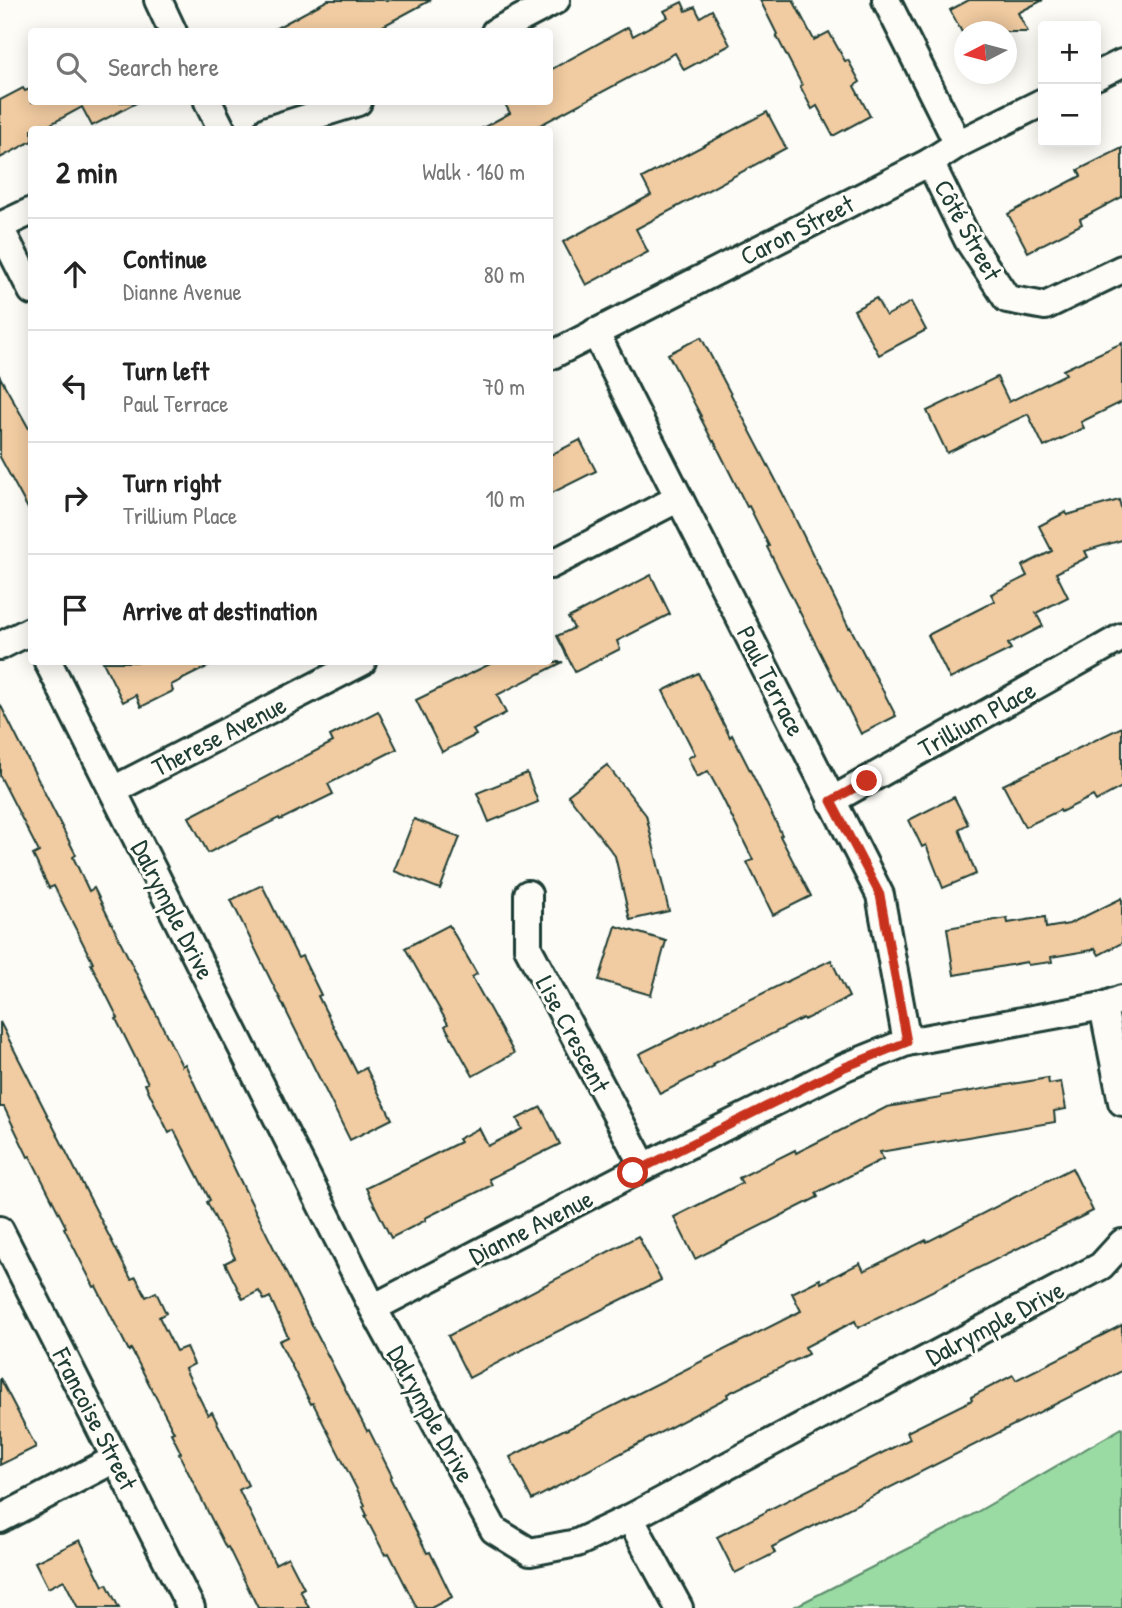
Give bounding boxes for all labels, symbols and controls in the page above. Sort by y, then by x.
north arrow [954,21,1017,84]
map controls [1038,21,1101,147]
button: + [1038,21,1101,84]
search box [28,28,553,105]
icon: search [52,48,90,86]
text: Search here [108,49,219,84]
button: − [1038,84,1101,147]
text: 2 min [56,152,118,192]
text: Walk · 160 m [422,156,525,187]
street label: Côté Street [926,173,1011,287]
street label: Caron Street [734,186,861,273]
text: Continue [123,241,207,276]
icon: ahead [56,255,94,293]
text: 80 m [484,259,525,290]
text: Dianne Avenue [123,276,242,307]
text: Turn left [123,353,209,388]
icon: left [56,367,94,405]
text: 70 m [482,371,525,402]
text: Paul Terrace [123,388,228,419]
text: Turn right [123,465,221,500]
icon: right [56,479,94,517]
text: 10 m [485,483,525,514]
text: Trillium Place [123,500,237,531]
icon: arrive [56,591,94,629]
text: Arrive at destination [123,593,318,628]
street label: Paul Terrace [729,620,814,742]
street label: Trillium Place [912,672,1042,765]
street label: Therese Avenue [146,687,292,784]
route end [851,765,882,796]
street label: Dalrymple Drive [123,834,223,985]
street label: Lise Crescent [528,969,619,1099]
route start [617,1157,648,1188]
street label: Dianne Avenue [463,1181,598,1273]
street label: Dalrymple Drive [920,1272,1070,1374]
street label: Dalrymple Drive [379,1339,483,1488]
street label: Francoise Street [44,1341,147,1497]

